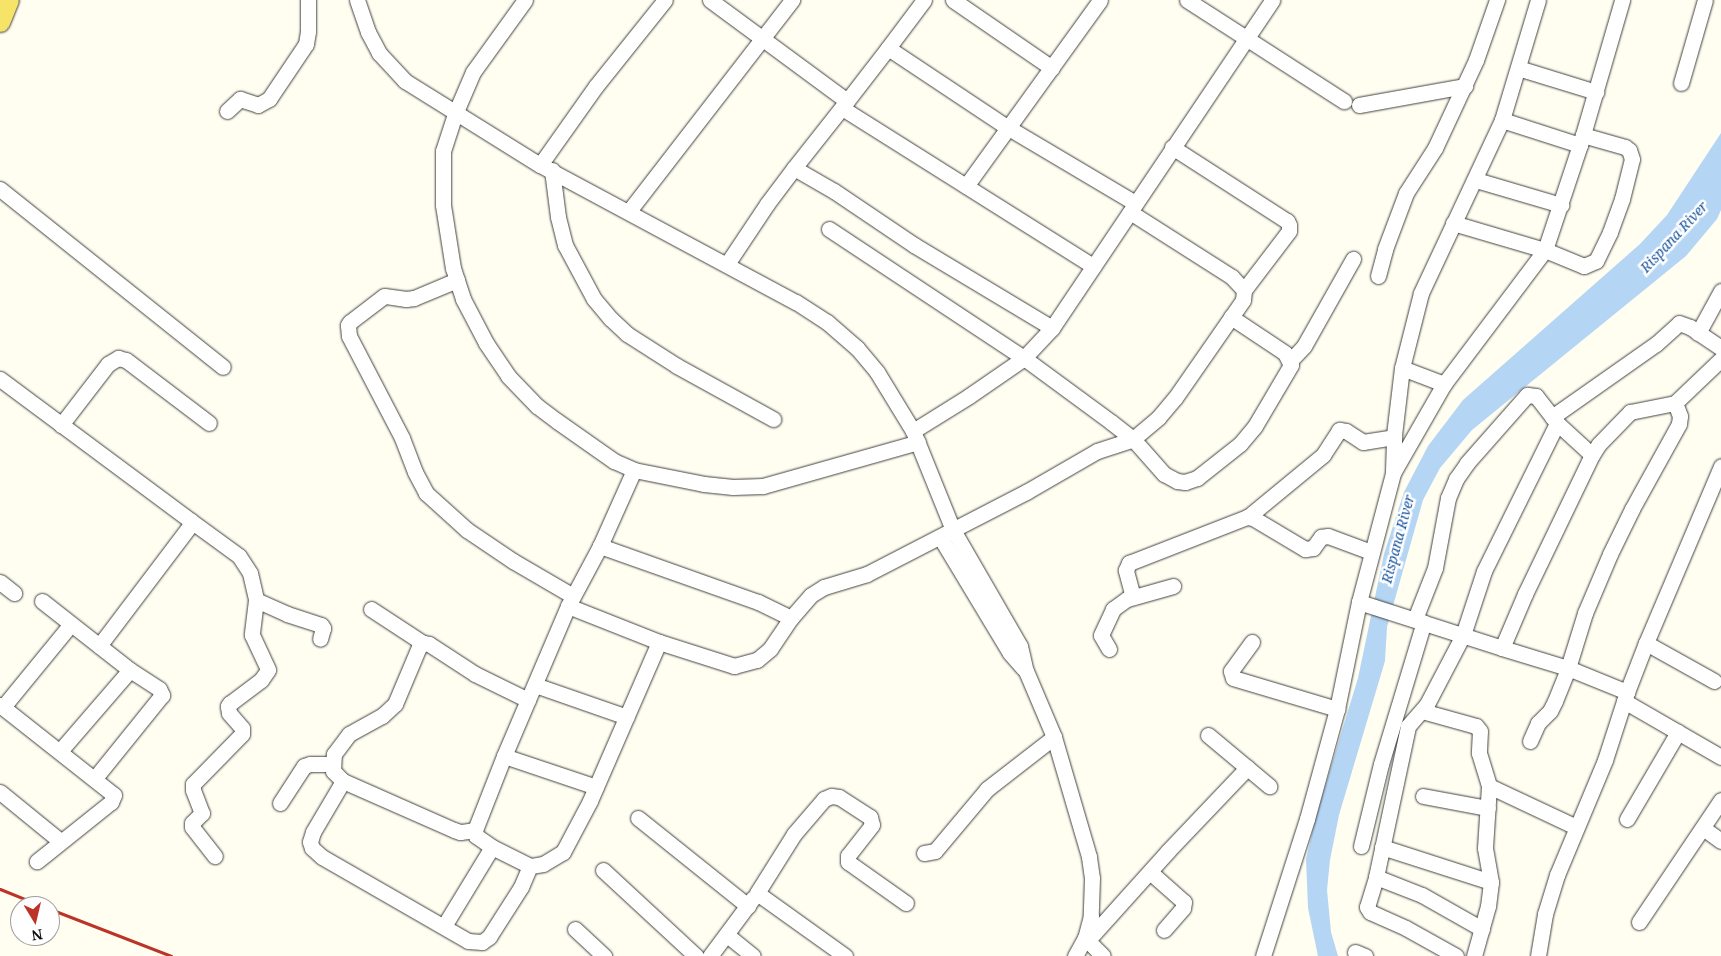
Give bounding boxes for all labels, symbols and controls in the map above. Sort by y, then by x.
water label: Rispana River [1637,198,1711,276]
water label: Rispana River [1378,493,1418,585]
north arrow [10,896,60,946]
text: N [30,925,44,946]

